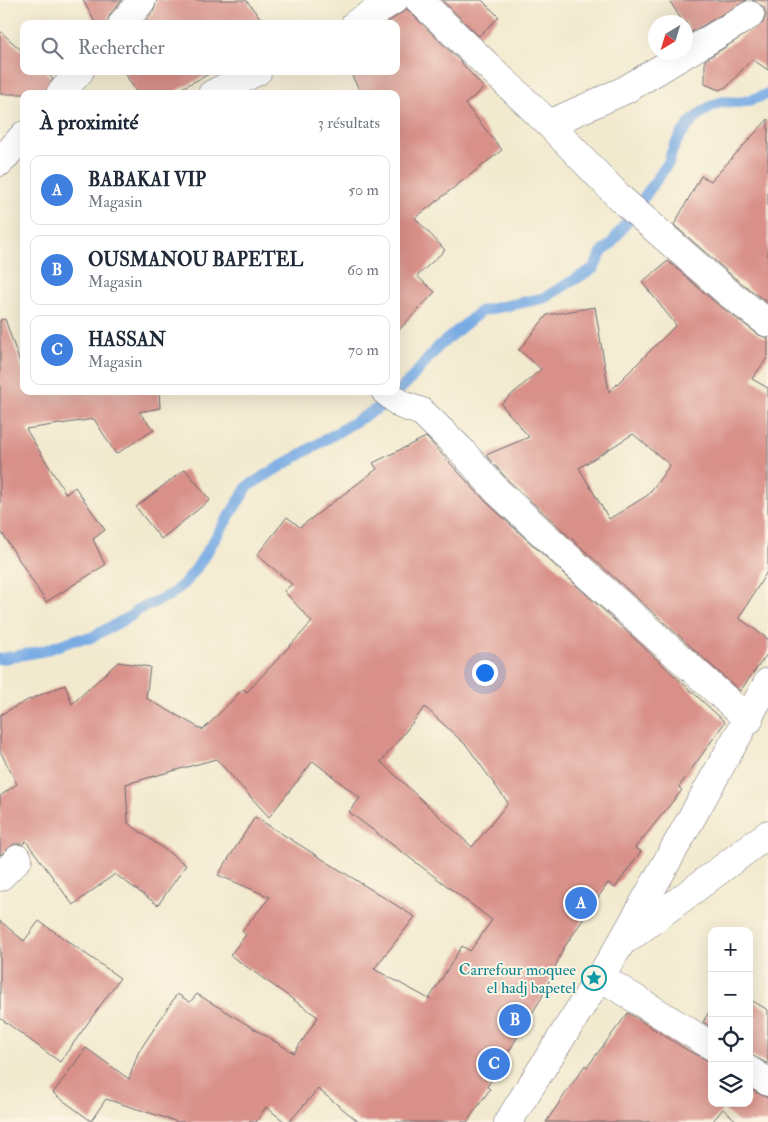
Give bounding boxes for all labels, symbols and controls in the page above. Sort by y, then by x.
north arrow [648,15,693,60]
search box [20,20,400,75]
icon: search [38,34,66,62]
text: Rechercher [78,36,165,60]
text: À proximité [40,109,138,136]
text: 3 résultats [318,113,380,133]
text: BABAKAI VIP [88,168,206,192]
text: A [52,180,62,200]
text: 50 m [348,180,379,200]
text: Magasin [88,192,142,212]
text: OUSMANOU BAPETEL [88,248,303,272]
text: B [52,260,62,280]
text: 60 m [347,260,379,280]
text: Magasin [88,272,142,292]
text: HASSAN [88,328,166,352]
text: C [51,340,63,360]
text: 70 m [348,340,379,360]
text: Magasin [88,352,142,372]
your location [472,660,498,686]
pin: A [565,884,597,922]
map controls [708,927,753,1107]
button: + [708,927,753,972]
place label: Carrefour moquee el hadj bapetel [459,960,576,999]
place icon: Carrefour moquee el hadj bapetel [581,965,607,991]
button: − [708,972,753,1017]
pin: B [499,1001,531,1039]
button: locate [708,1017,753,1062]
pin: C [478,1045,510,1083]
button: layers [708,1062,753,1107]

